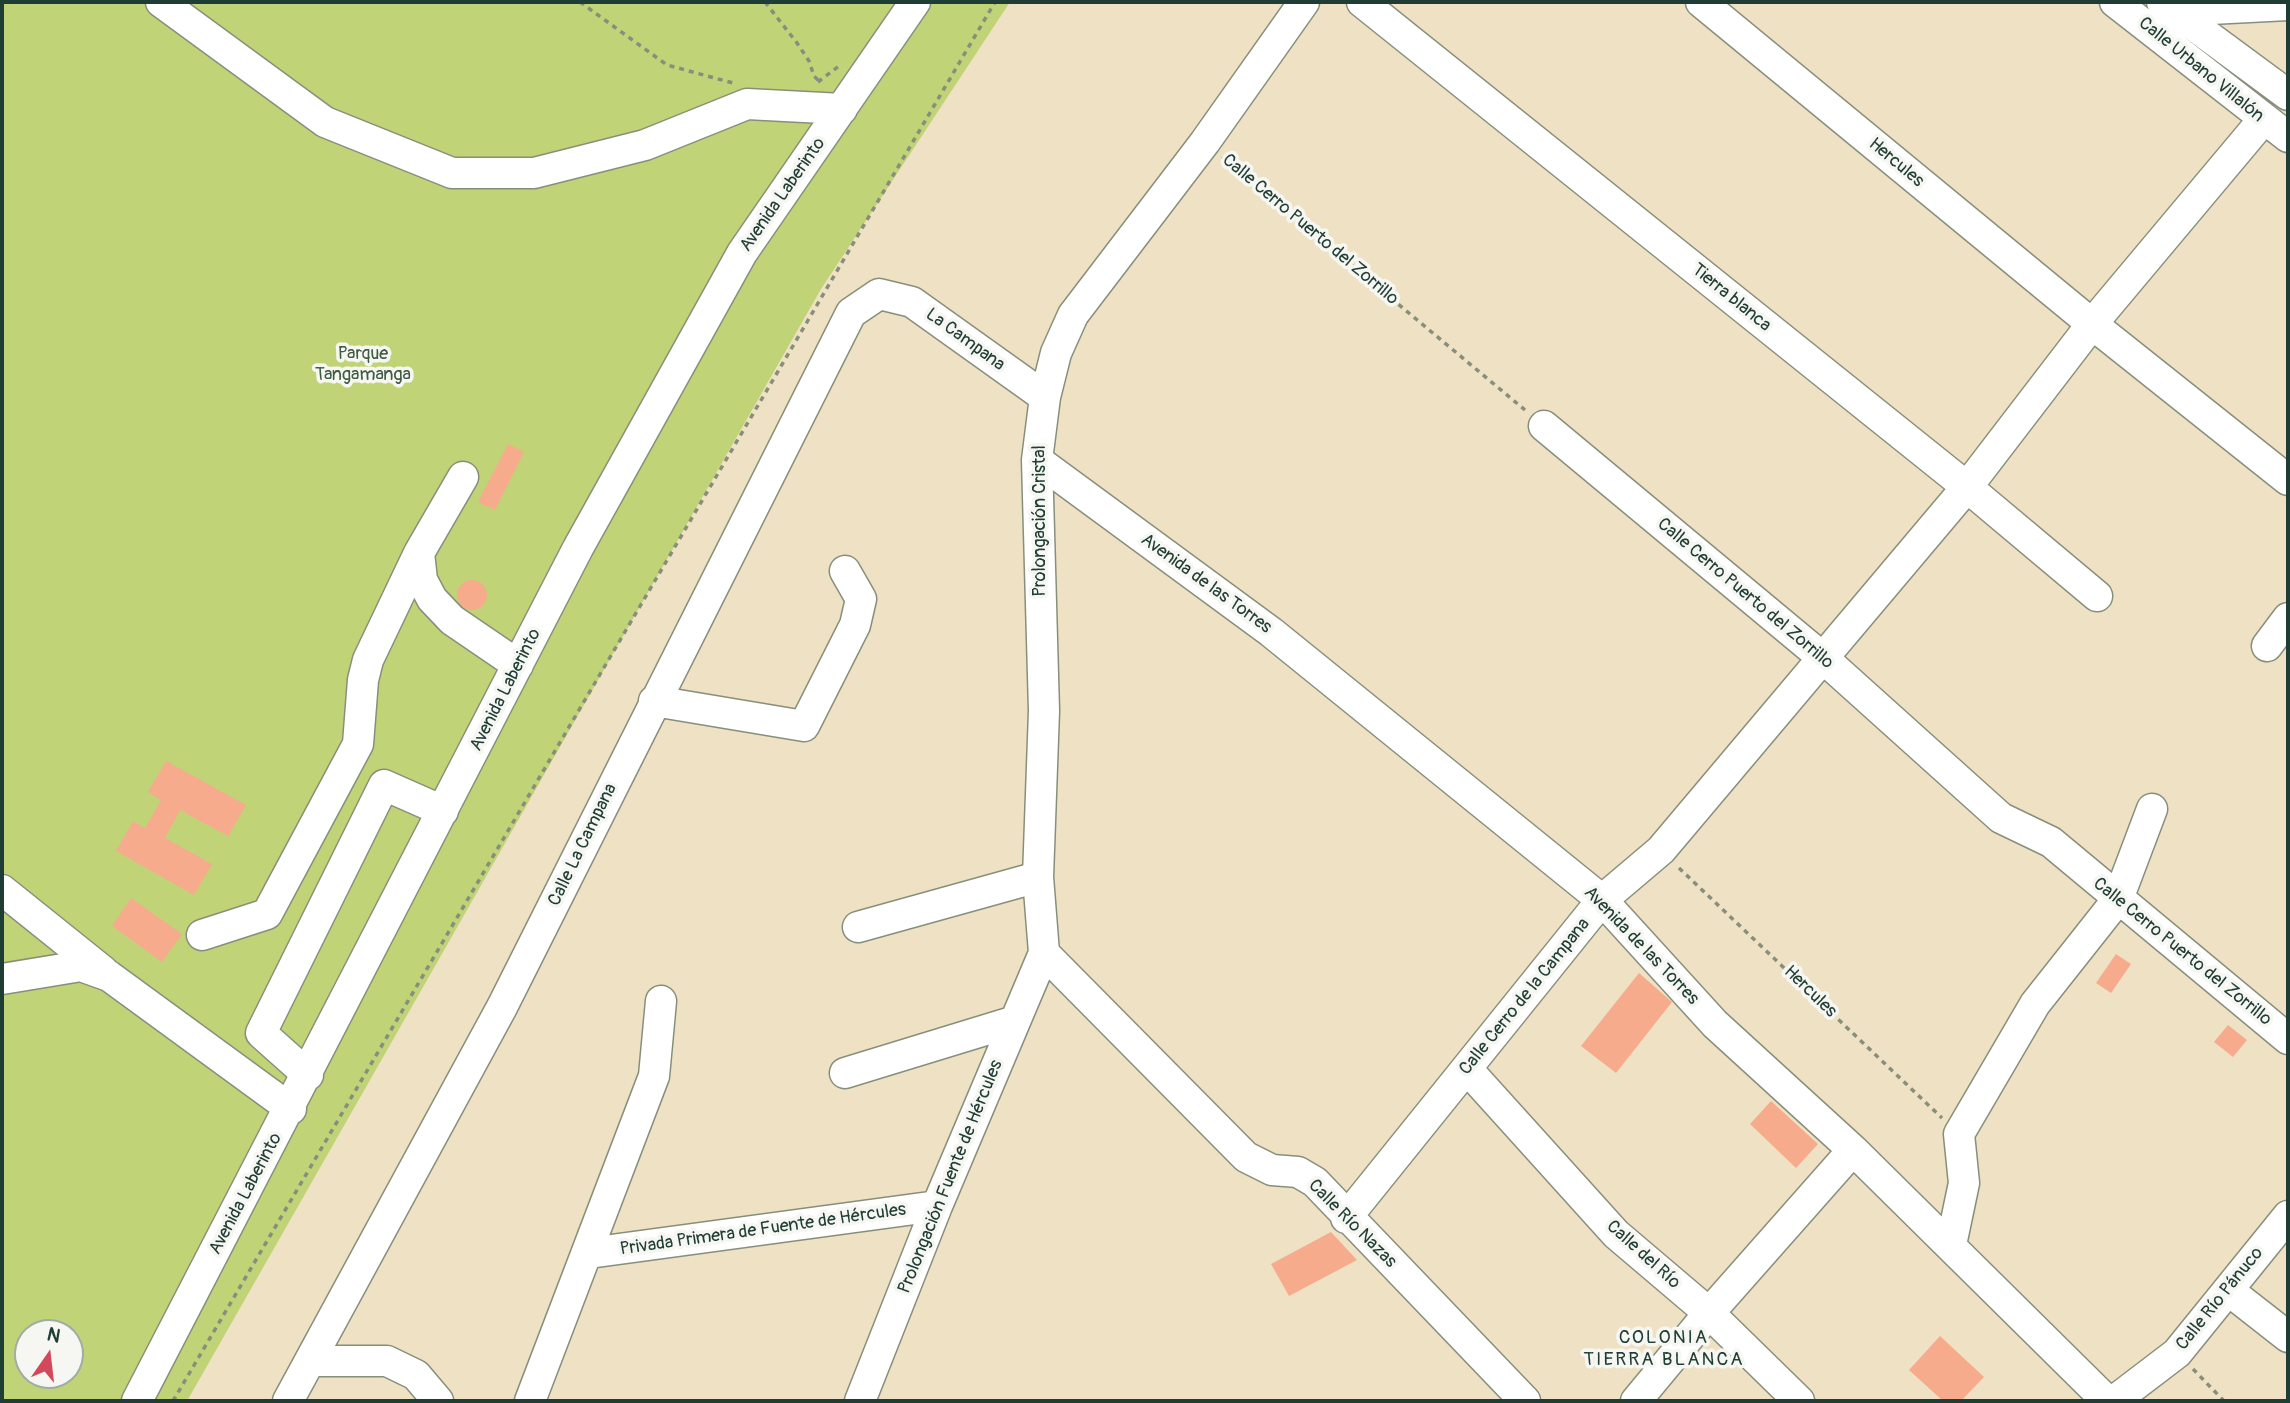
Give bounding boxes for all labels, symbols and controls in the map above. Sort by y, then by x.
street label: Calle Urbano Villalón [2134,13,2268,127]
street label: Avenida Laberinto [736,134,830,256]
street label: Hercules [1864,134,1928,192]
street label: Calle Cerro Puerto del Zorrillo [1217,150,1403,310]
street label: Tierra blanca [1687,259,1775,337]
street label: La Campana [921,304,1009,376]
park label: Parque Tangamanga [315,343,411,386]
street label: Prolongación Cristal [1029,445,1051,597]
street label: Calle Cerro Puerto del Zorrillo [1652,514,1838,674]
street label: Avenida de las Torres [1136,529,1276,639]
street label: Avenida Laberinto [466,625,546,755]
street label: Calle La Campana [544,780,622,910]
street label: Calle Cerro Puerto del Zorrillo [2088,873,2276,1031]
street label: Avenida de las Torres [1579,882,1703,1010]
street label: Calle Cerro de la Campana [1455,914,1595,1080]
street label: Hercules [1779,962,1841,1022]
street label: Prolongación Fuente de Hércules [894,1057,1008,1297]
street label: Avenida Laberinto [205,1130,287,1258]
street label: Calle Río Nazas [1303,1175,1401,1273]
street label: Privada Primera de Fuente de Hércules [619,1199,907,1261]
street label: Calle del Río [1602,1216,1684,1294]
street label: Calle Río Pánuco [2172,1243,2268,1355]
north arrow [14,1319,84,1389]
text: N [44,1322,63,1349]
district label: COLONIA TIERRA BLANCA [1585,1327,1743,1371]

